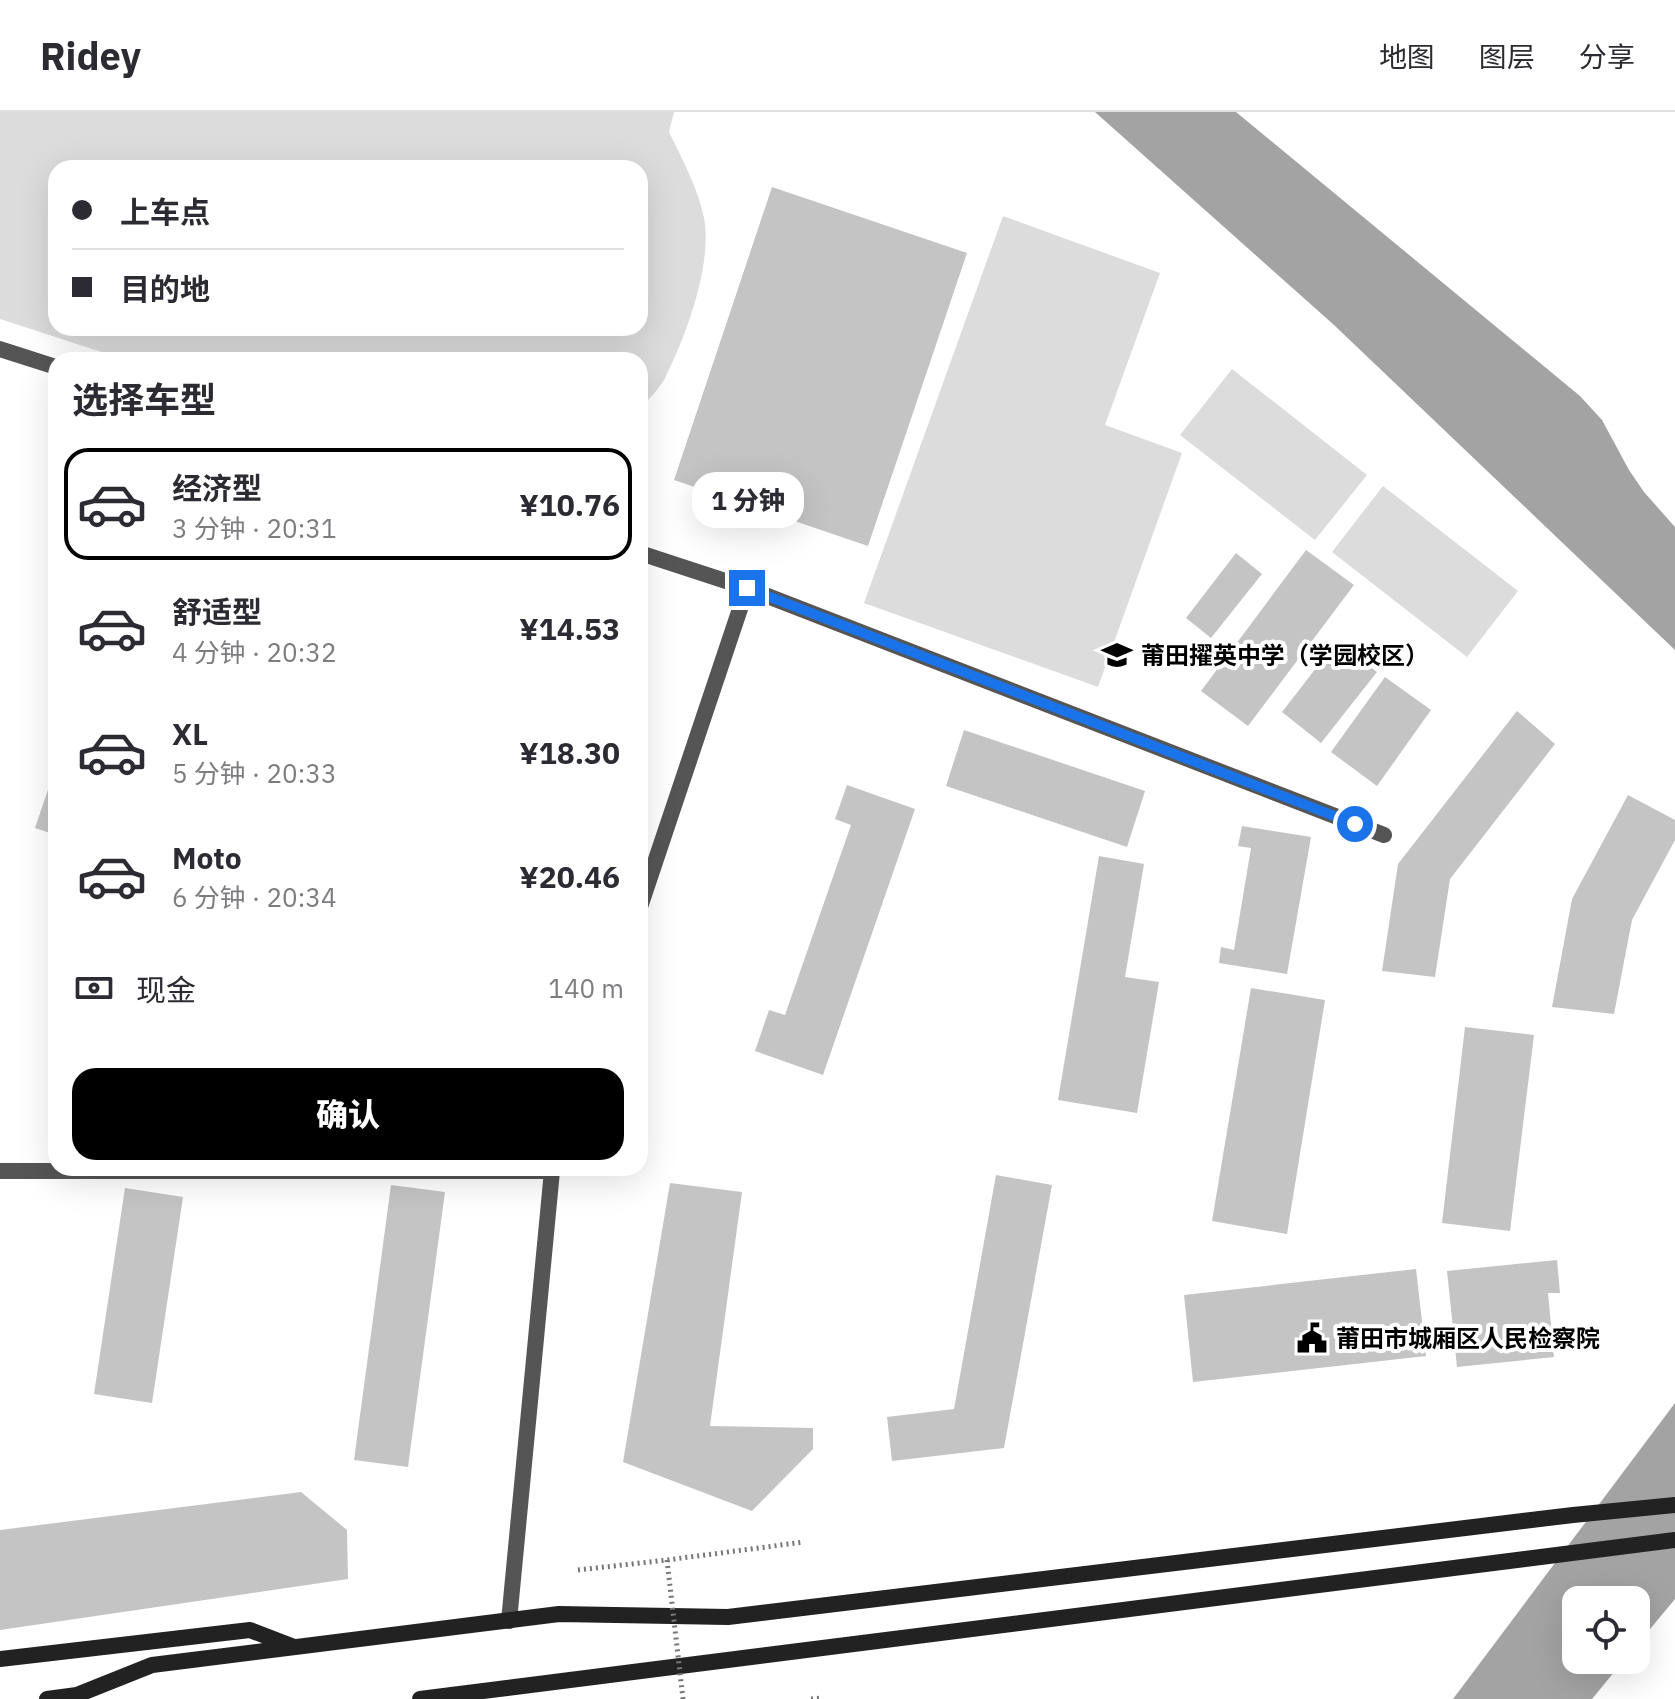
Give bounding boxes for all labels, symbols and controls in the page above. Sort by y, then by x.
text: Ridey [40,31,141,80]
text: 地图 [1379,38,1435,75]
text: 图层 [1479,38,1535,75]
text: 分享 [1579,38,1635,75]
text: 上车点 [120,192,210,231]
text: 目的地 [120,269,210,308]
text: 选择车型 [72,376,216,423]
icon: car [76,468,148,540]
text: 经济型 [172,468,262,507]
callout: 1 分钟 [691,472,803,528]
text: 1 分钟 [711,483,785,517]
text: ¥10.76 [519,485,620,524]
text: 3 分钟 · 20:31 [172,511,336,545]
route end [729,570,765,606]
icon: car [76,592,148,664]
text: 舒适型 [172,592,262,631]
text: ¥14.53 [519,609,620,648]
text: 4 分钟 · 20:32 [172,635,336,669]
school or university icon: 莆田擢英中学（学园校区） [1100,638,1134,672]
place label: 莆田擢英中学（学园校区） [1141,639,1429,671]
text: XL [172,714,208,753]
icon: car [76,716,148,788]
text: ¥18.30 [519,733,620,772]
text: 5 分钟 · 20:33 [172,756,336,790]
route start [1337,806,1373,842]
text: Moto [172,838,242,877]
icon: car [76,840,148,912]
text: ¥20.46 [519,857,620,896]
text: 6 分钟 · 20:34 [172,880,336,914]
icon: cash [72,966,116,1010]
text: 现金 [136,970,196,1009]
text: 140 m [548,971,624,1005]
button: 确认 [72,1068,624,1160]
public building icon: 莆田市城厢区人民检察院 [1295,1321,1329,1355]
place label: 莆田市城厢区人民检察院 [1336,1322,1600,1354]
map controls [1562,1586,1650,1674]
button: locate [1562,1586,1650,1674]

